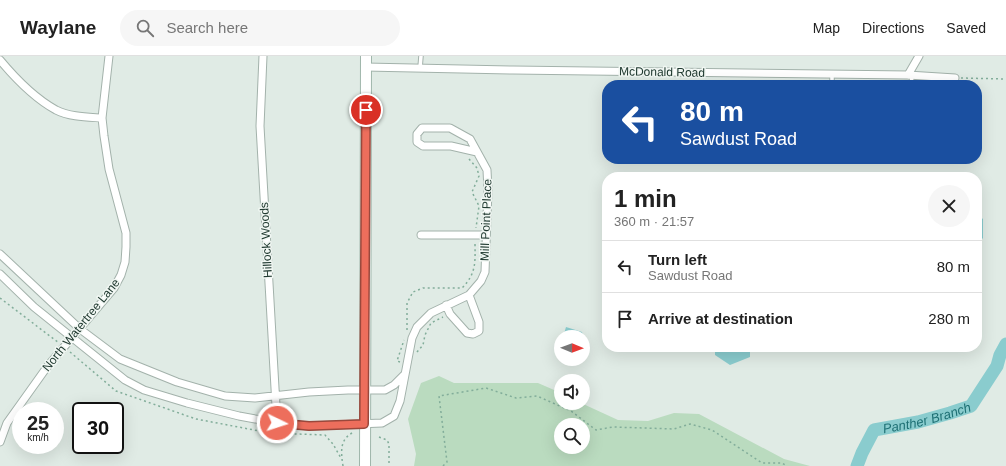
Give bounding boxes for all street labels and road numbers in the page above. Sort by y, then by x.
street label: McDonald Road [619,64,705,80]
street label: Mill Point Place [478,178,494,261]
street label: Hillock Woods [257,202,275,278]
street label: North Watertree Lane [39,276,123,374]

